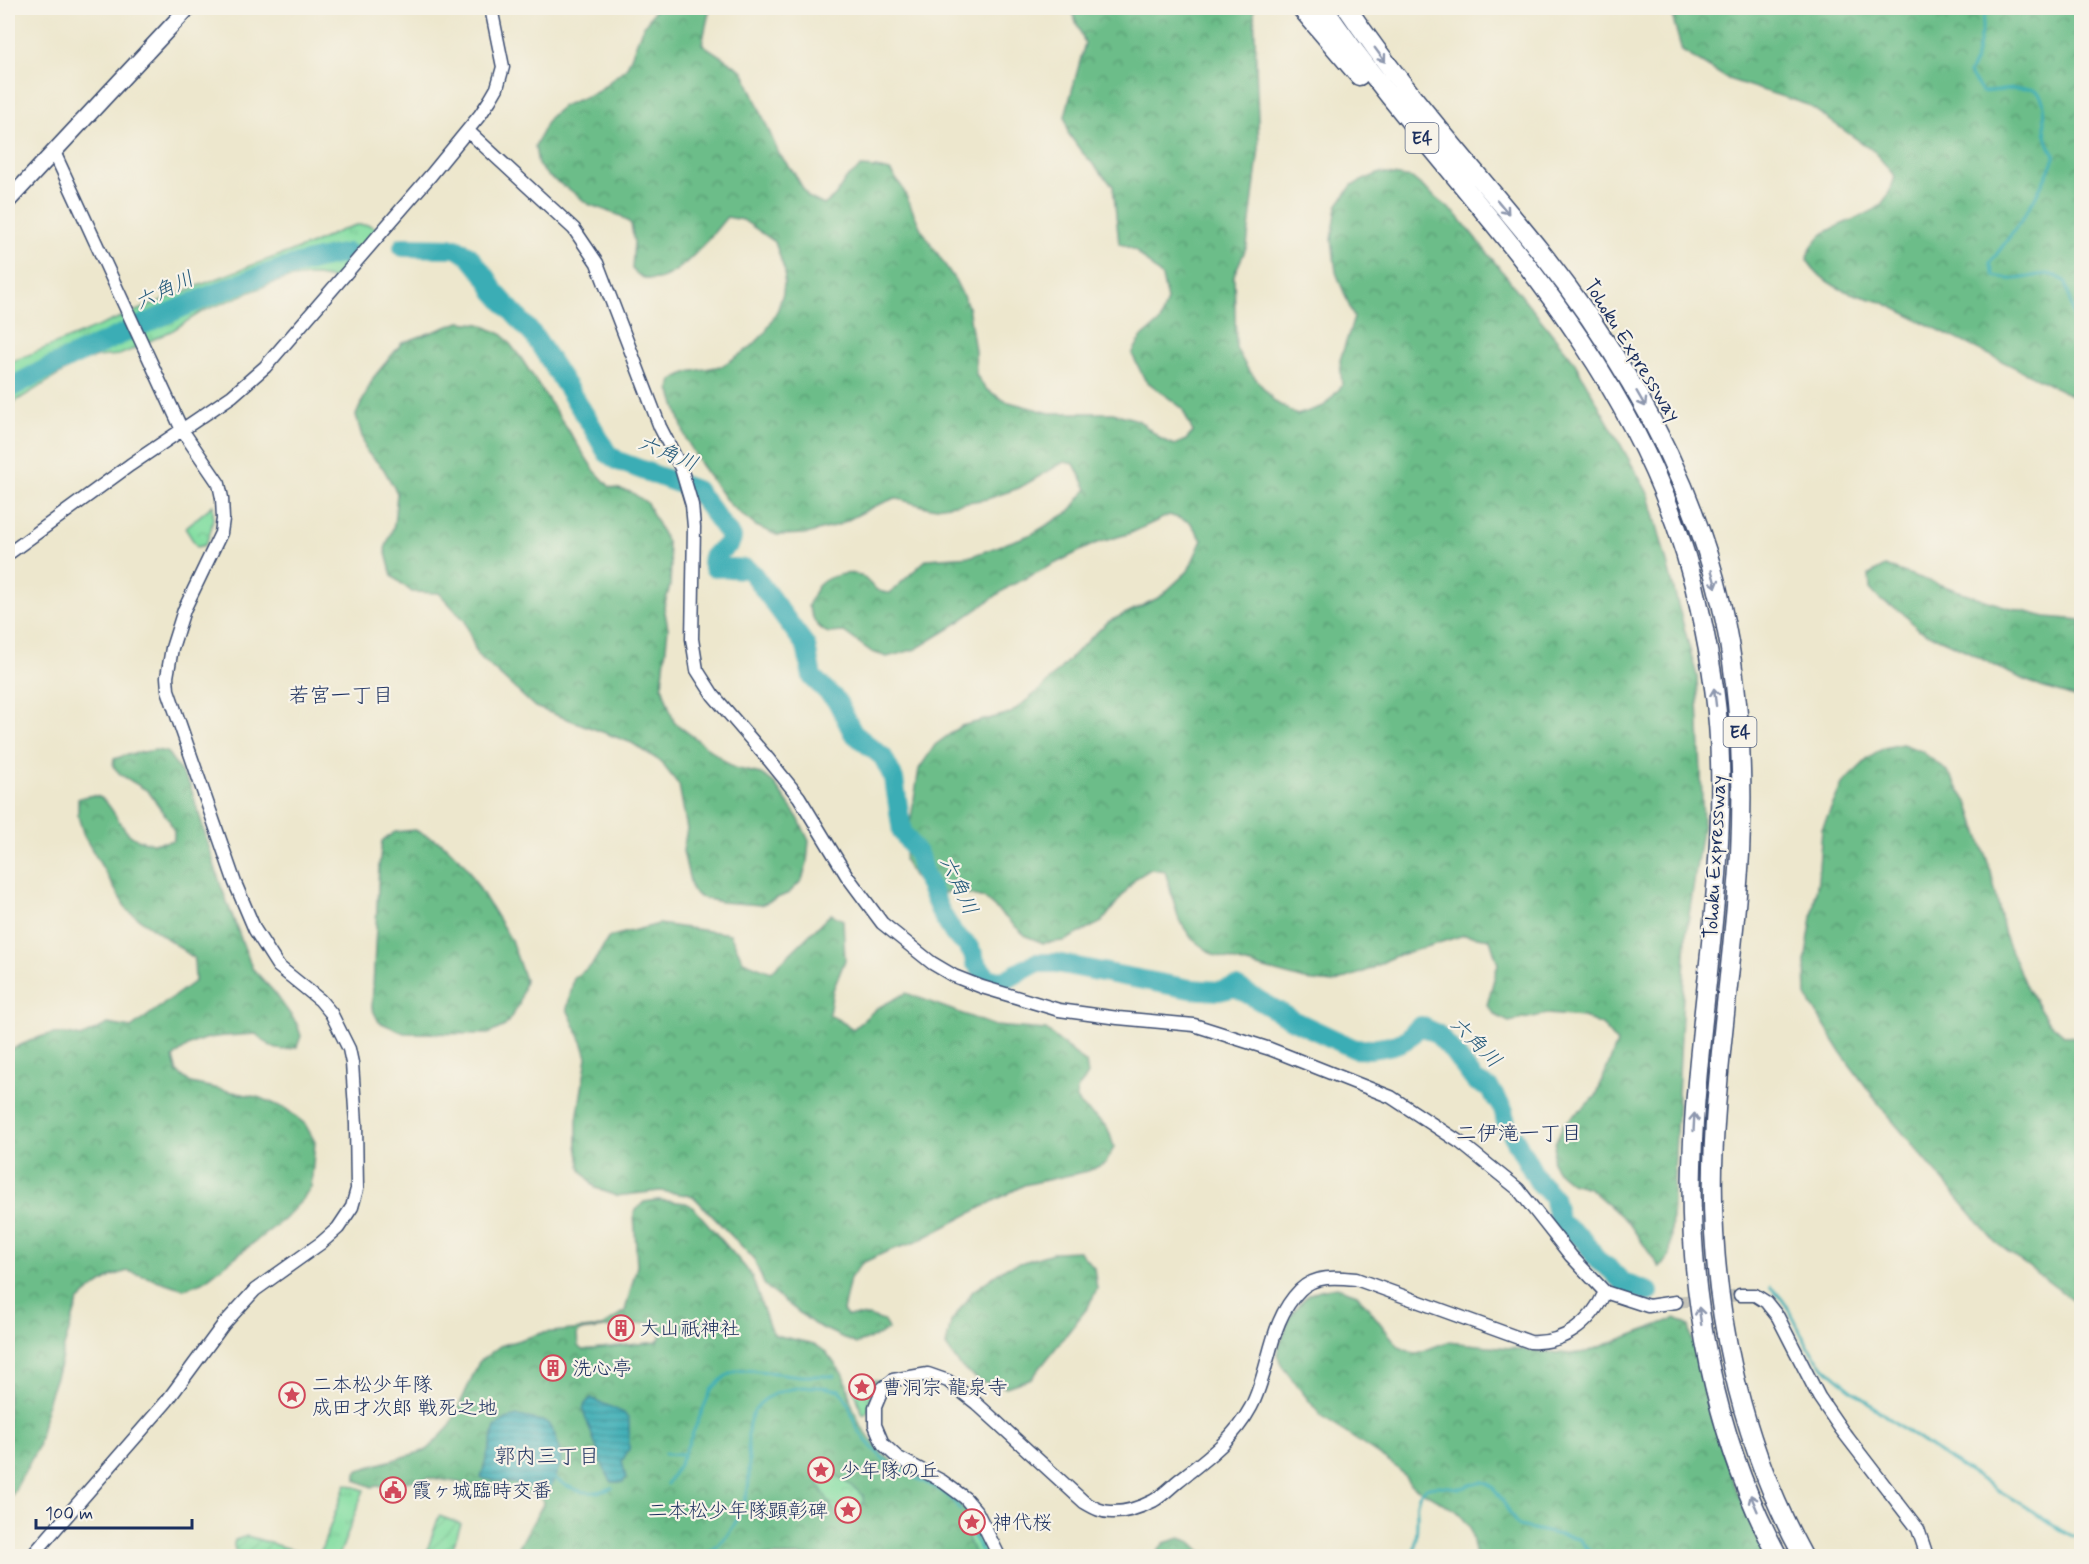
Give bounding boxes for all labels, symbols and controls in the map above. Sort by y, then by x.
one-way arrow [1374,47,1387,63]
road number: E4 [1406,123,1438,153]
one-way arrow [1497,199,1510,215]
water label: 六角川 [130,265,199,317]
street label: Tohoku Expressway [1577,274,1687,427]
one-way arrow [1635,390,1647,407]
water label: 六角川 [633,429,702,479]
one-way arrow [1709,569,1721,588]
district label: 若宮一丁目 [289,682,394,710]
one-way arrow [1709,688,1720,708]
road number: E4 [1724,717,1756,747]
street label: Tohoku Expressway [1698,775,1733,939]
water label: 六角川 [932,851,984,920]
water label: 六角川 [1443,1011,1507,1075]
one-way arrow [1689,1112,1700,1132]
district label: 二伊滝一丁目 [1456,1120,1582,1148]
one-way arrow [1695,1307,1706,1327]
building icon: 大山祇神社 [606,1313,636,1343]
place label: 大山祇神社 [640,1316,740,1343]
building icon: 洗心亭 [538,1353,568,1383]
place label: 洗心亭 [572,1356,632,1383]
place label: 二本松少年隊 成田才次郎 戦死之地 [312,1372,497,1422]
place icon: 曹洞宗 龍泉寺 [847,1372,877,1402]
place label: 曹洞宗 龍泉寺 [882,1375,1007,1402]
place icon: 二本松少年隊 成田才次郎 戦死之地 [277,1380,307,1410]
district label: 郭内三丁目 [495,1443,600,1471]
place icon: 少年隊の丘 [806,1455,836,1485]
place label: 少年隊の丘 [840,1458,940,1485]
public building icon: 霞ヶ城臨時交番 [378,1475,408,1505]
place label: 霞ヶ城臨時交番 [412,1478,552,1505]
scale bar [36,1492,192,1530]
place icon: 二本松少年隊顕彰碑 [833,1495,863,1525]
one-way arrow [1748,1495,1759,1513]
place label: 二本松少年隊顕彰碑 [648,1498,828,1525]
text: 100 m [45,1502,93,1526]
place icon: 神代桜 [957,1507,987,1537]
place label: 神代桜 [992,1510,1052,1537]

